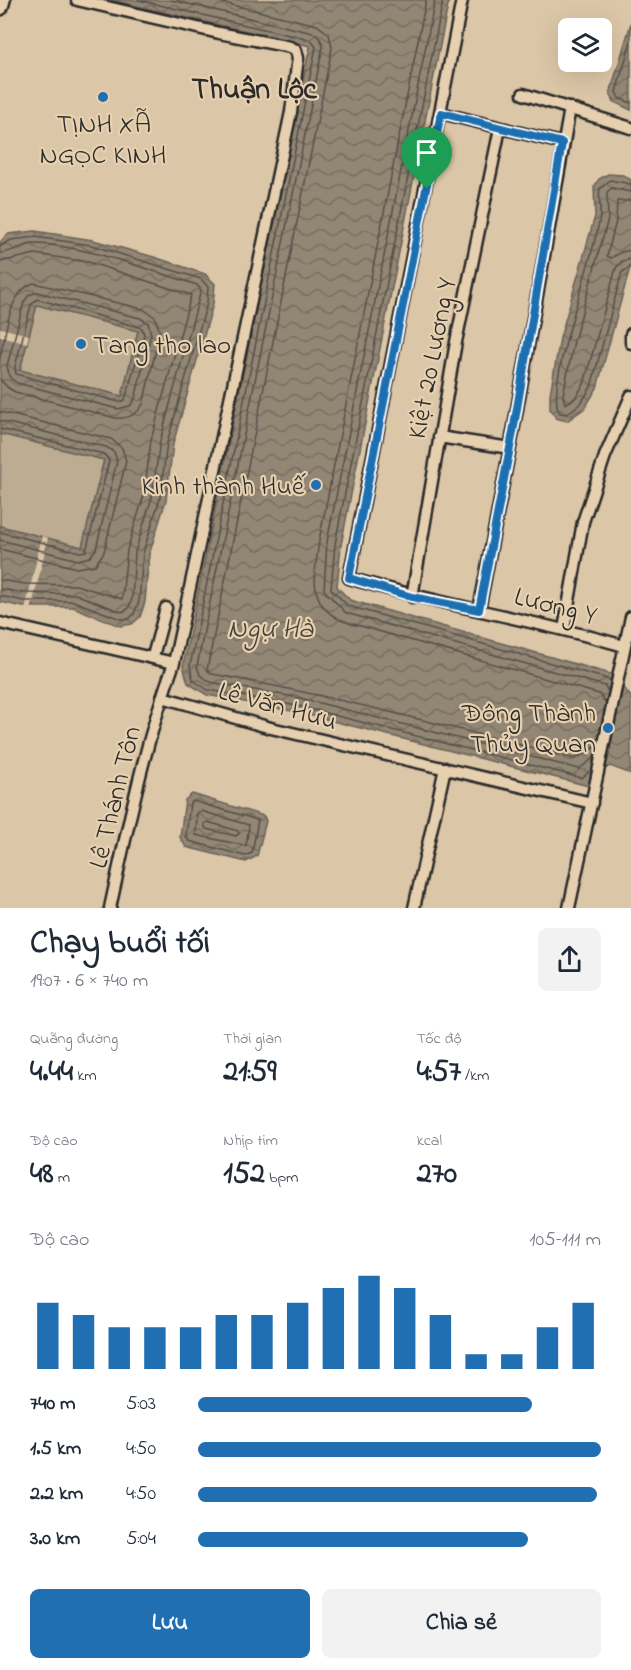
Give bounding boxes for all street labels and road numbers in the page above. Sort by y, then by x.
street label: Kiệt 20 Lương Y [399,274,468,442]
street label: Lương Y [510,578,601,637]
street label: Lê Văn Hưu [214,673,341,742]
street label: Lê Thánh Tôn [80,722,153,873]

